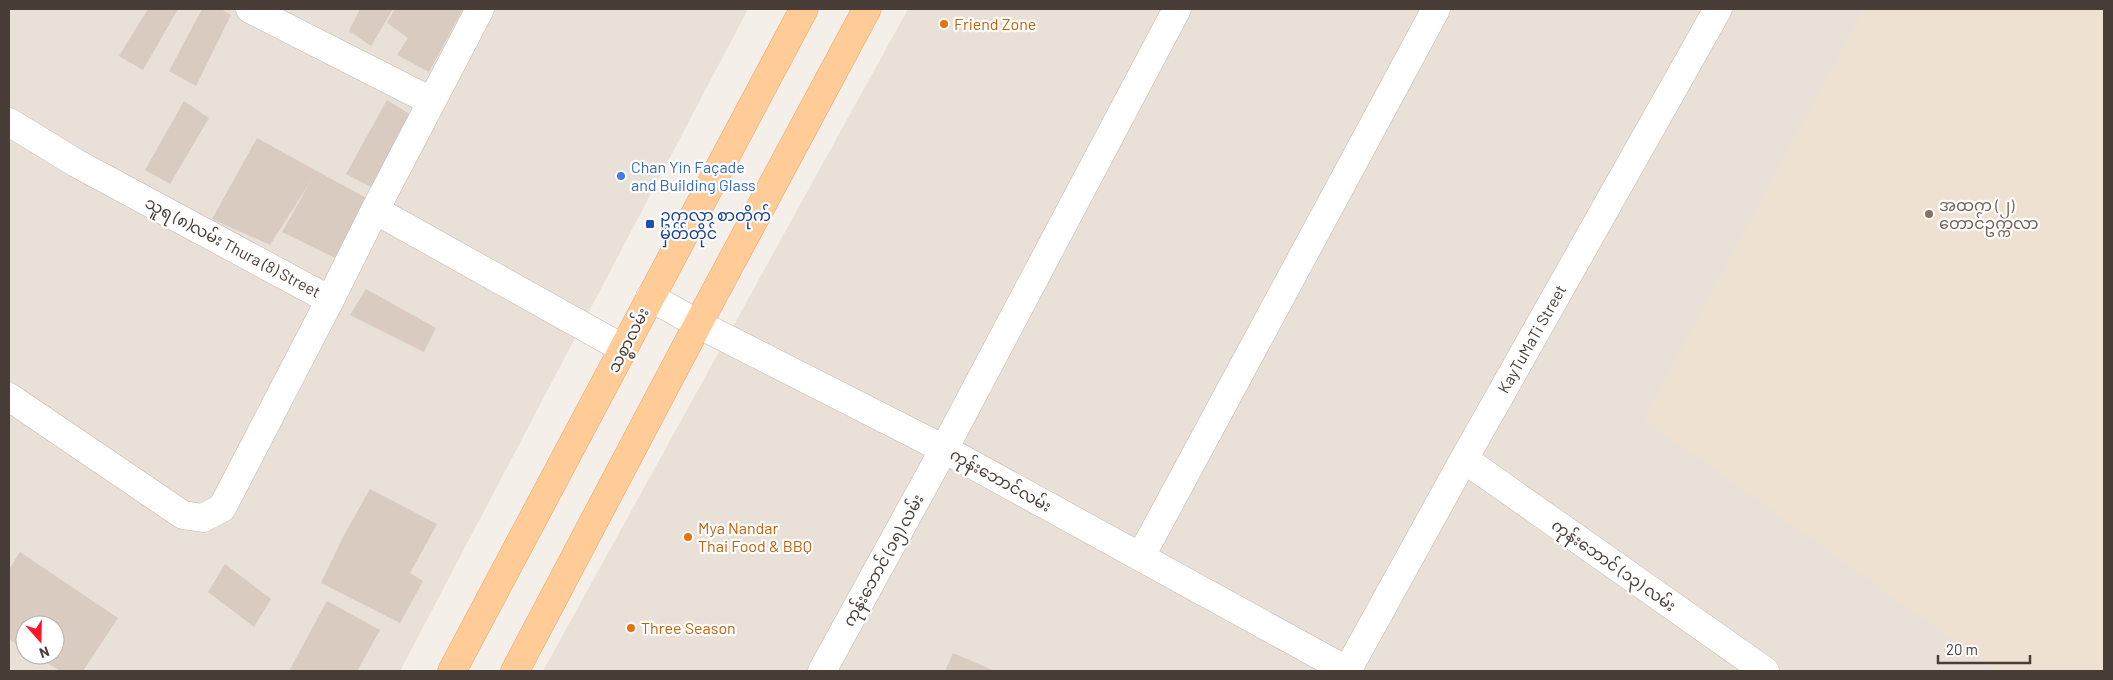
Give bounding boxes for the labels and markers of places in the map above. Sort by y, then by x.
place label: Friend Zone [954,14,1036,33]
marker: Friend Zone [938,18,950,30]
place label: Chan Yin Façade and Building Glass [631,157,756,194]
marker: Chan Yin Façade and Building Glass [615,170,627,182]
place label: အထက (၂) တောင်ဥက္ကလာ [1939,195,2038,237]
place label: ဥက္ကလာ စာတိုက် မှတ်တိုင် [660,204,771,248]
marker: အထက (၂) တောင်ဥက္ကလာ [1923,208,1935,220]
marker: ဥက္ကလာ စာတိုက် မှတ်တိုင် [644,218,656,230]
place label: Mya Nandar Thai Food & BBQ [698,518,812,555]
marker: Mya Nandar Thai Food & BBQ [682,531,694,543]
place label: Three Season [641,618,736,637]
marker: Three Season [625,622,637,634]

